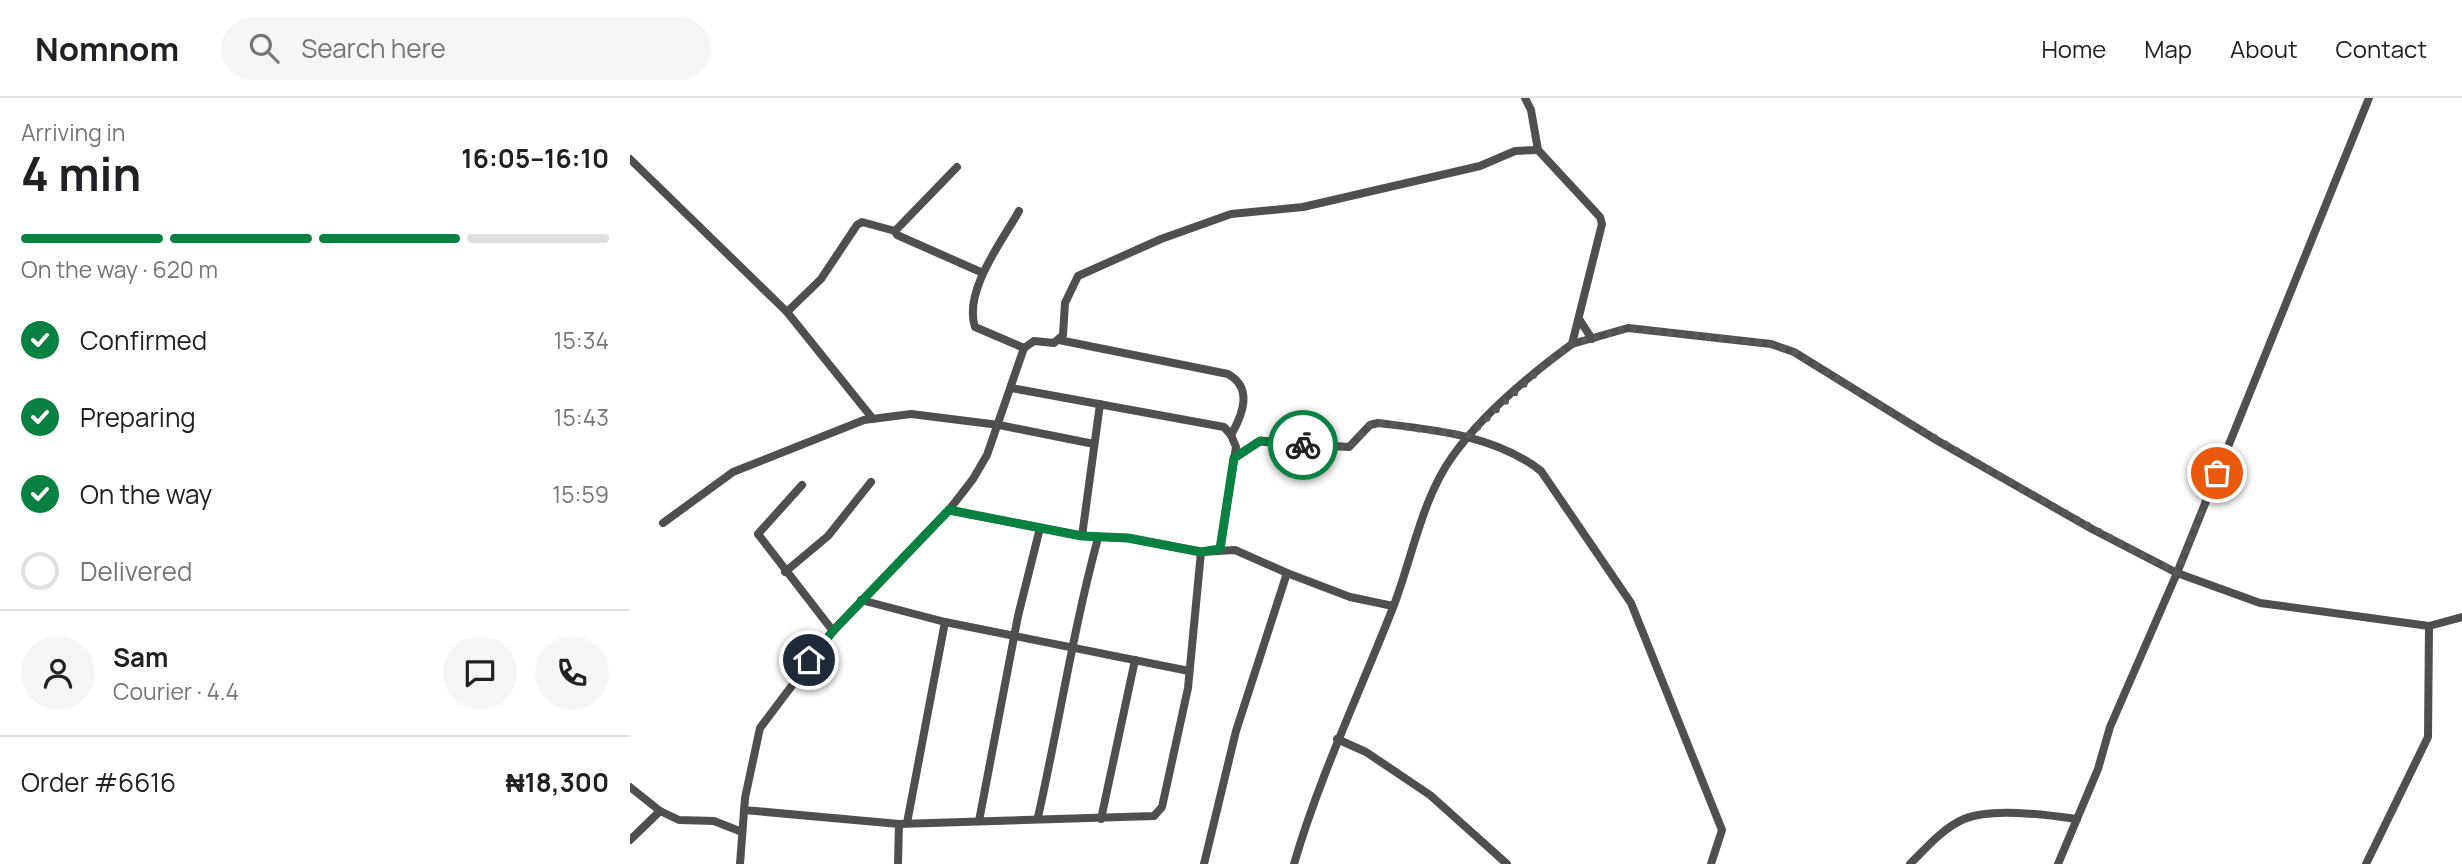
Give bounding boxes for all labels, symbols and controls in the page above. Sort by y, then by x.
search box [221,17,711,80]
text: Nomnom [35,26,179,71]
icon: search [245,29,283,67]
text: Search here [301,30,446,66]
text: Home [2041,32,2106,65]
text: Map [2144,32,2192,65]
text: About [2230,32,2298,65]
text: Contact [2336,32,2427,65]
text: Arriving in [21,116,126,148]
text: 16:05–16:10 [461,140,609,176]
text: 4 min [21,142,141,205]
text: On the way · 620 m [21,253,218,285]
icon: check [21,321,59,359]
text: Confirmed [80,322,207,358]
text: 15:34 [554,324,609,356]
icon: check [21,398,59,436]
text: Preparing [80,399,196,435]
text: 15:43 [554,401,609,433]
courier [1268,410,1338,480]
icon: bike [1284,426,1322,464]
pin [2187,443,2247,503]
icon: bag [2198,454,2236,492]
icon: check [21,475,59,513]
text: On the way [80,476,212,512]
text: 15:59 [552,478,609,510]
text: Delivered [80,553,192,589]
pin [779,630,839,690]
button: person [21,636,95,710]
button: chat [443,636,517,710]
button: phone [535,636,609,710]
text: Sam [113,639,168,675]
icon: home [790,641,828,679]
text: Courier · 4.4 [113,675,239,707]
text: Order #6616 [21,764,176,800]
text: ₦18,300 [506,764,609,800]

